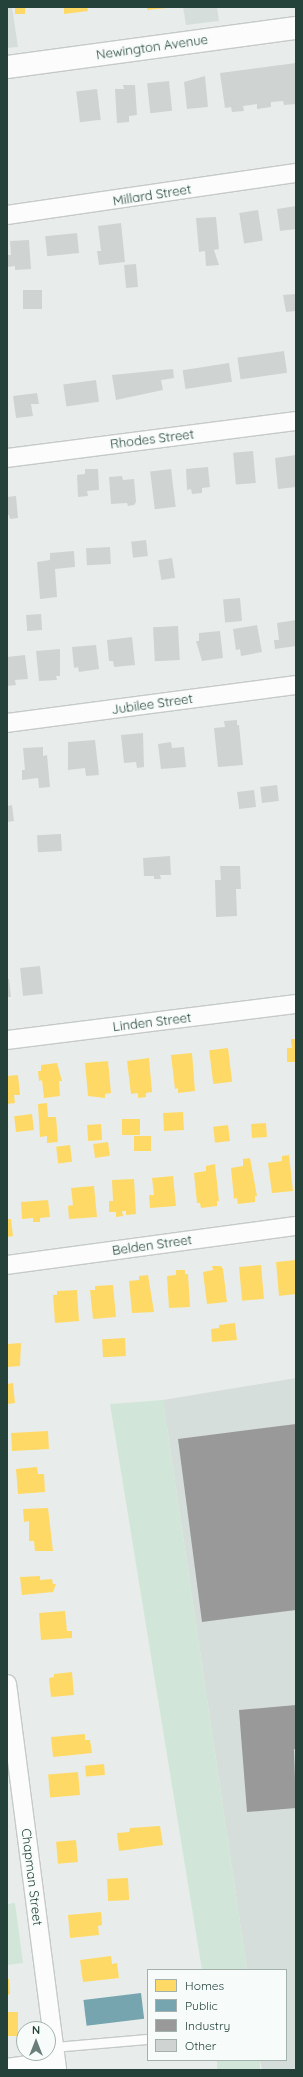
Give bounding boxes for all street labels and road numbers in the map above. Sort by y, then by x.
street label: Newington Avenue [95,31,209,63]
street label: Millard Street [112,181,192,209]
street label: Rhodes Street [109,426,195,452]
street label: Jubilee Street [110,691,194,717]
street label: Linden Street [112,1009,192,1035]
street label: Belden Street [111,1232,193,1258]
street label: Chapman Street [18,1827,46,1927]

